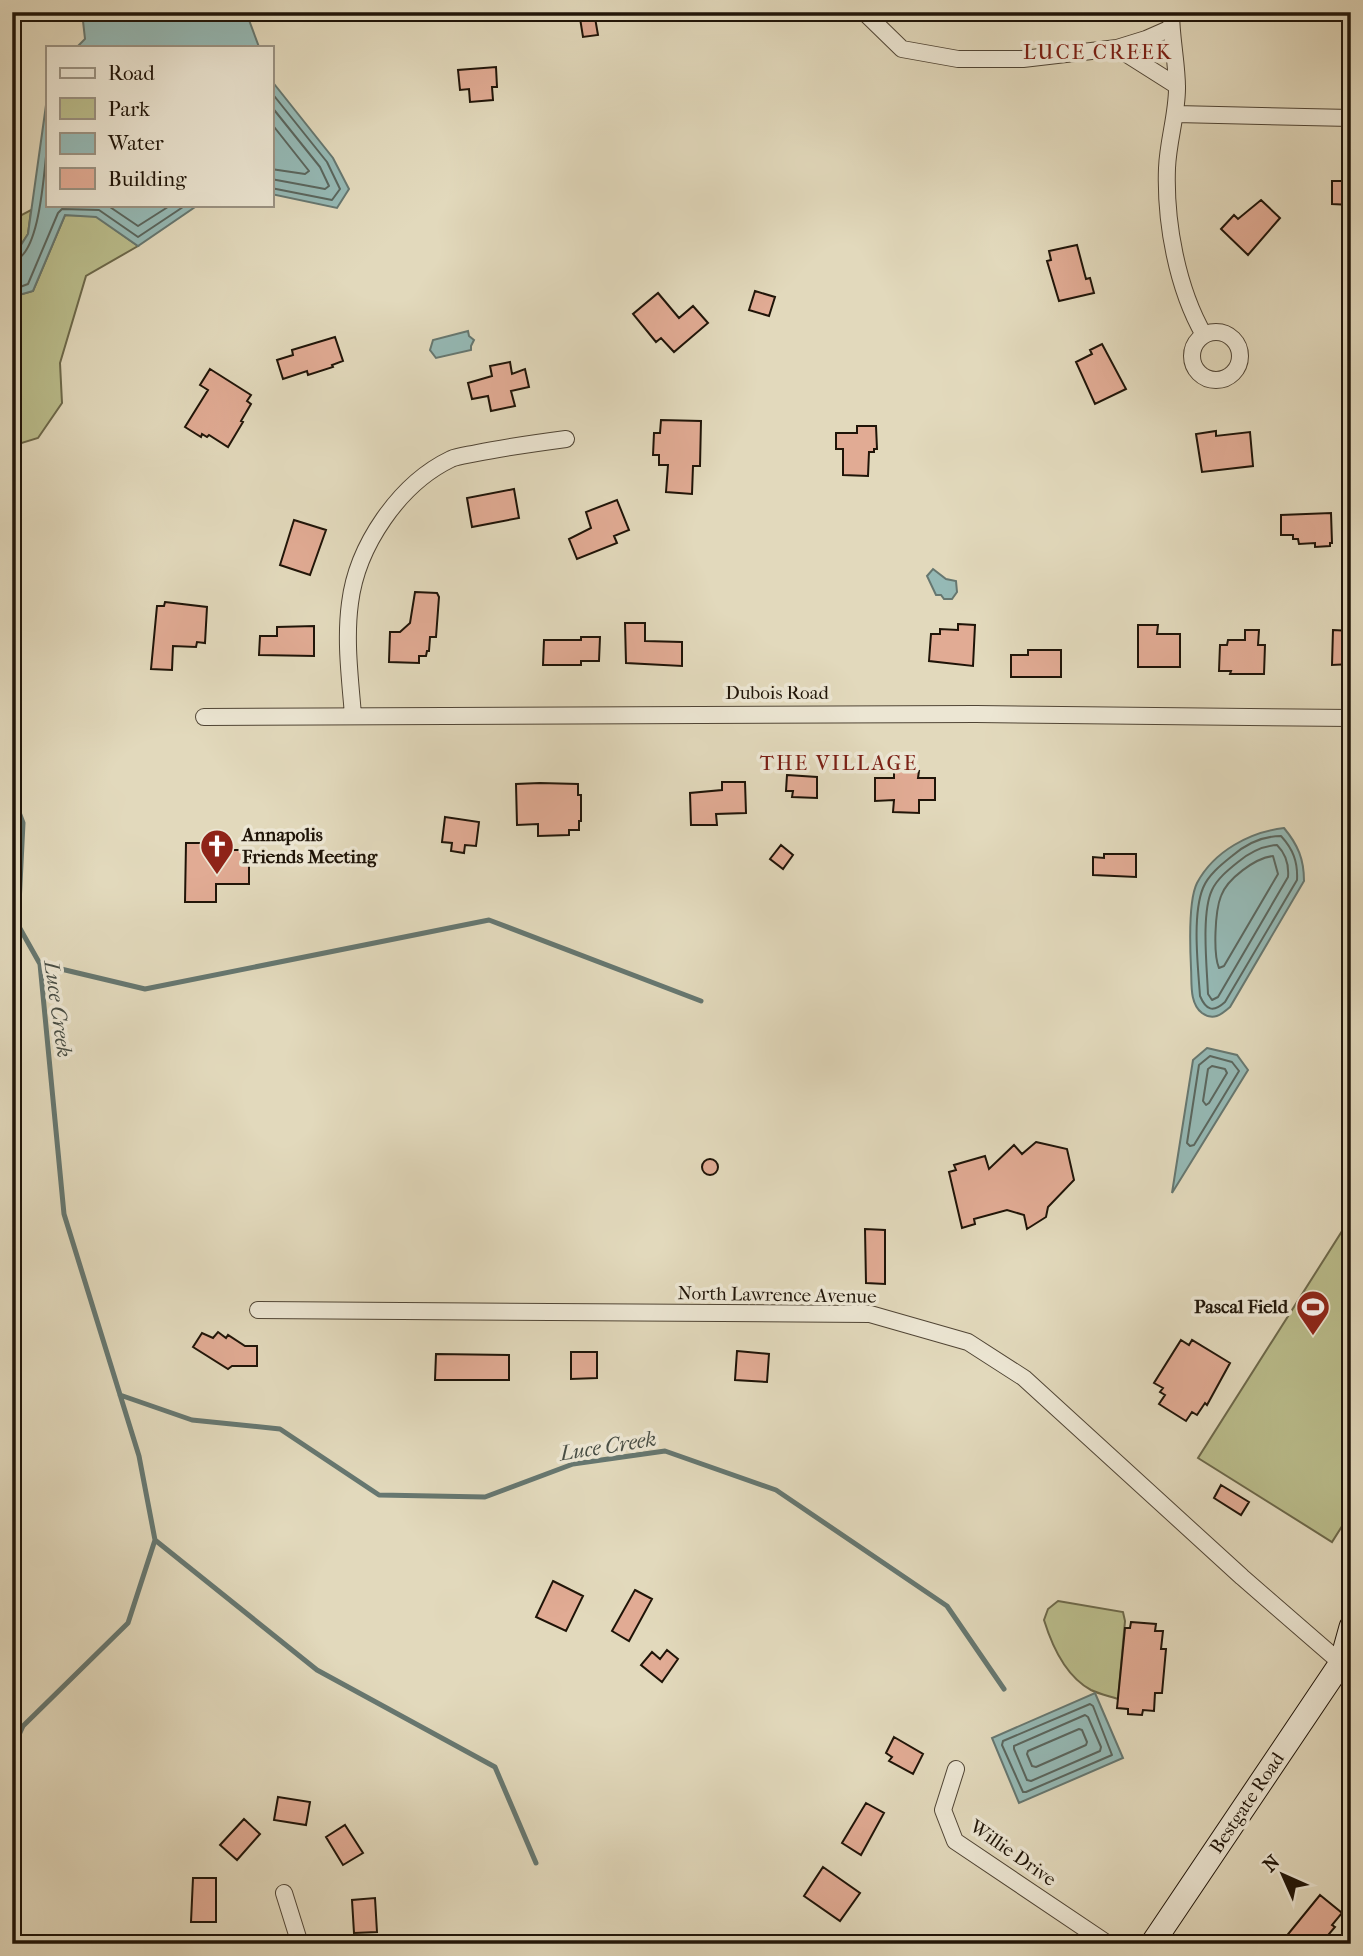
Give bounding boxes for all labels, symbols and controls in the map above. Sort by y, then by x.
district label: LUCE CREEK [1023,40,1173,64]
legend [46,46,273,206]
text: Road [108,61,155,85]
text: Park [108,97,150,121]
text: Water [107,131,164,155]
text: Building [108,167,187,191]
street label: Dubois Road [725,682,829,704]
district label: THE VILLAGE [760,751,918,775]
place label: Annapolis Friends Meeting [241,824,378,868]
church icon: Annapolis Friends Meeting [198,827,236,876]
water label: Luce Creek [39,957,77,1059]
street label: North Lawrence Avenue [677,1282,877,1308]
sports icon: Pascal Field [1294,1288,1332,1337]
place label: Pascal Field [1194,1296,1289,1318]
water label: Luce Creek [556,1427,658,1466]
street label: Bestgate Road [1205,1748,1289,1858]
street label: Willie Drive [965,1815,1060,1891]
north arrow [1248,1840,1318,1910]
text: N [1259,1850,1285,1877]

